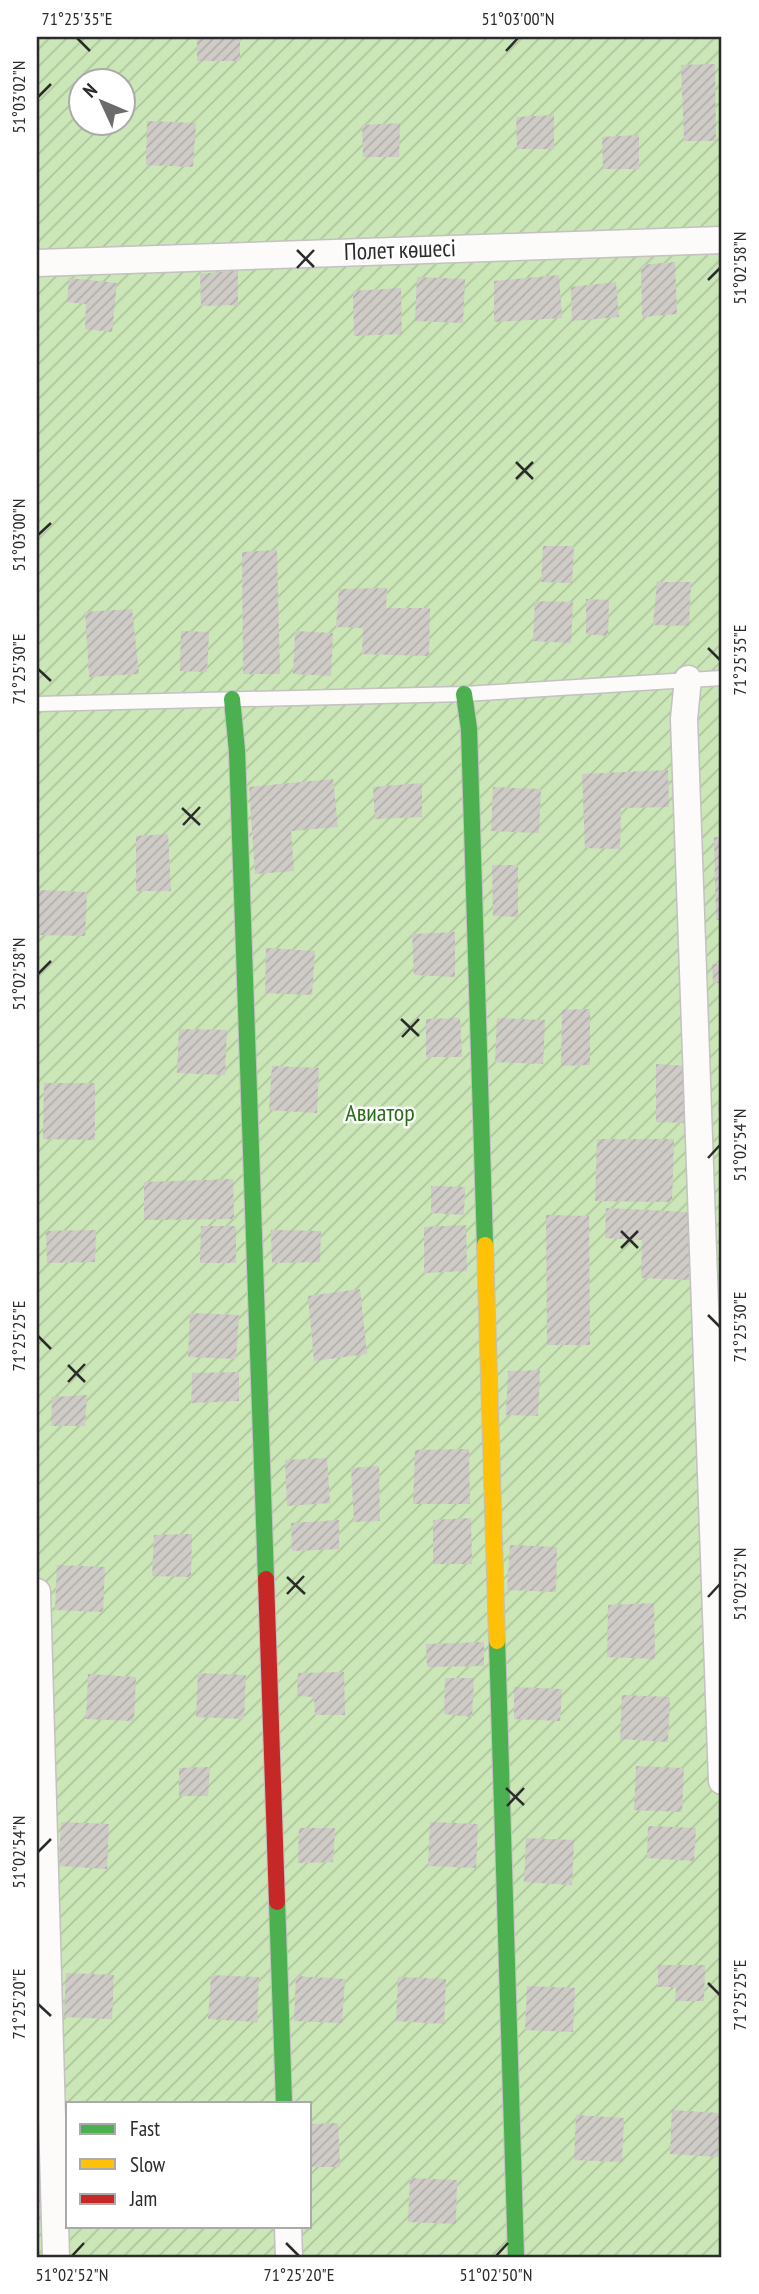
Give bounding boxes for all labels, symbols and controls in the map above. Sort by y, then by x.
text: 71°25'35"E [42,7,112,30]
text: 51°03'00"N [482,7,554,30]
text: 51°03'02"N [7,61,30,133]
north arrow [66,66,136,136]
text: N [78,78,102,102]
street label: Полет көшесі [343,232,457,267]
text: 51°02'58"N [728,232,751,304]
text: 51°03'00"N [7,499,30,571]
text: 71°25'35"E [728,625,751,695]
text: 71°25'30"E [7,634,30,704]
text: 51°02'58"N [7,938,30,1010]
park label: Авиатор [345,1097,415,1128]
text: 51°02'54"N [728,1109,751,1181]
text: 71°25'30"E [728,1292,751,1362]
text: 71°25'25"E [7,1301,30,1371]
text: 51°02'52"N [728,1548,751,1620]
text: 51°02'54"N [7,1816,30,1888]
text: 71°25'25"E [728,1960,751,2030]
text: 71°25'20"E [7,1969,30,2039]
legend [66,2102,312,2228]
text: Fast [130,2115,160,2142]
text: Slow [130,2151,166,2178]
text: Jam [129,2185,157,2212]
text: 51°02'52"N [36,2263,108,2286]
text: 71°25'20"E [264,2263,334,2286]
text: 51°02'50"N [460,2263,532,2286]

